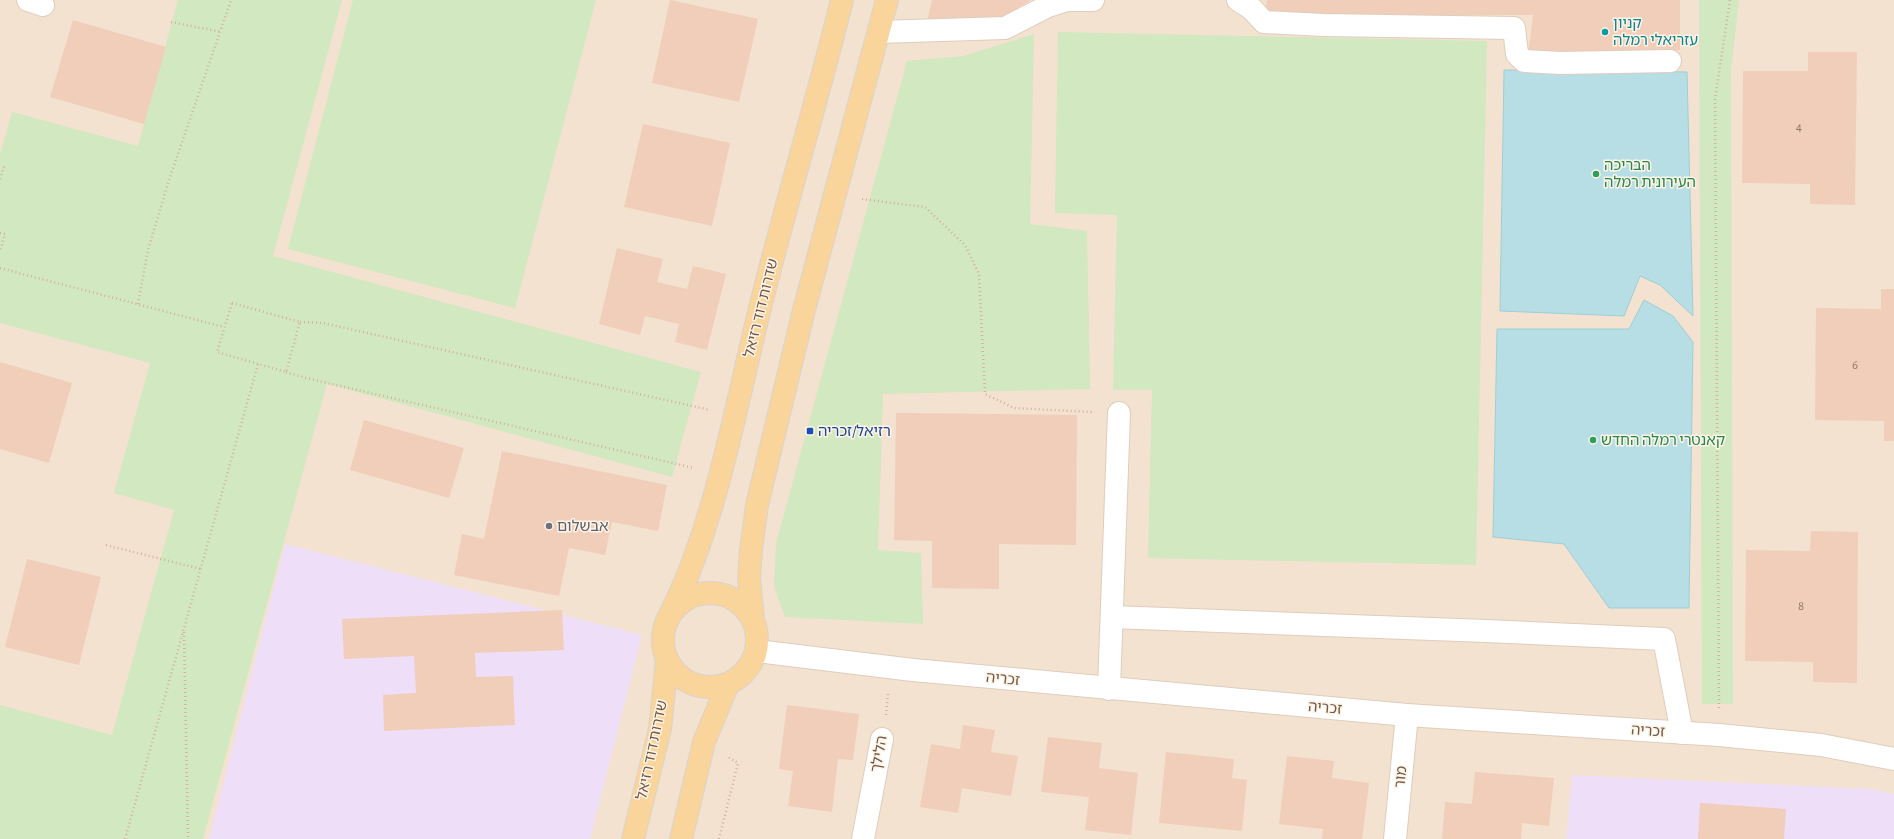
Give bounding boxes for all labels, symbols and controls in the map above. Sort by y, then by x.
place label: קניון עזריאלי רמלה [1613,16,1698,48]
marker: קניון עזריאלי רמלה [1600,27,1610,37]
house number: 4 [1796,121,1802,134]
place label: הבריכה העירונית רמלה [1604,158,1696,190]
marker: הבריכה העירונית רמלה [1591,169,1601,179]
street label: שדרות דוד רזיאל [741,257,781,359]
house number: 6 [1852,359,1858,372]
place label: רזיאל/זכריה [818,424,891,439]
marker: רזיאל/זכריה [805,426,815,436]
place label: קאנטרי רמלה החדש [1601,433,1725,448]
marker: קאנטרי רמלה החדש [1588,435,1598,445]
place label: אבשלום [557,519,608,534]
marker: אבשלום [544,521,554,531]
house number: 8 [1798,600,1804,613]
street label: זכריה [985,670,1021,688]
street label: שדרות דוד רזיאל [634,699,670,801]
street label: זכריה [1307,699,1343,717]
street label: זכריה [1630,722,1666,740]
street label: הלילך [868,734,890,774]
street label: מור [1392,765,1410,789]

